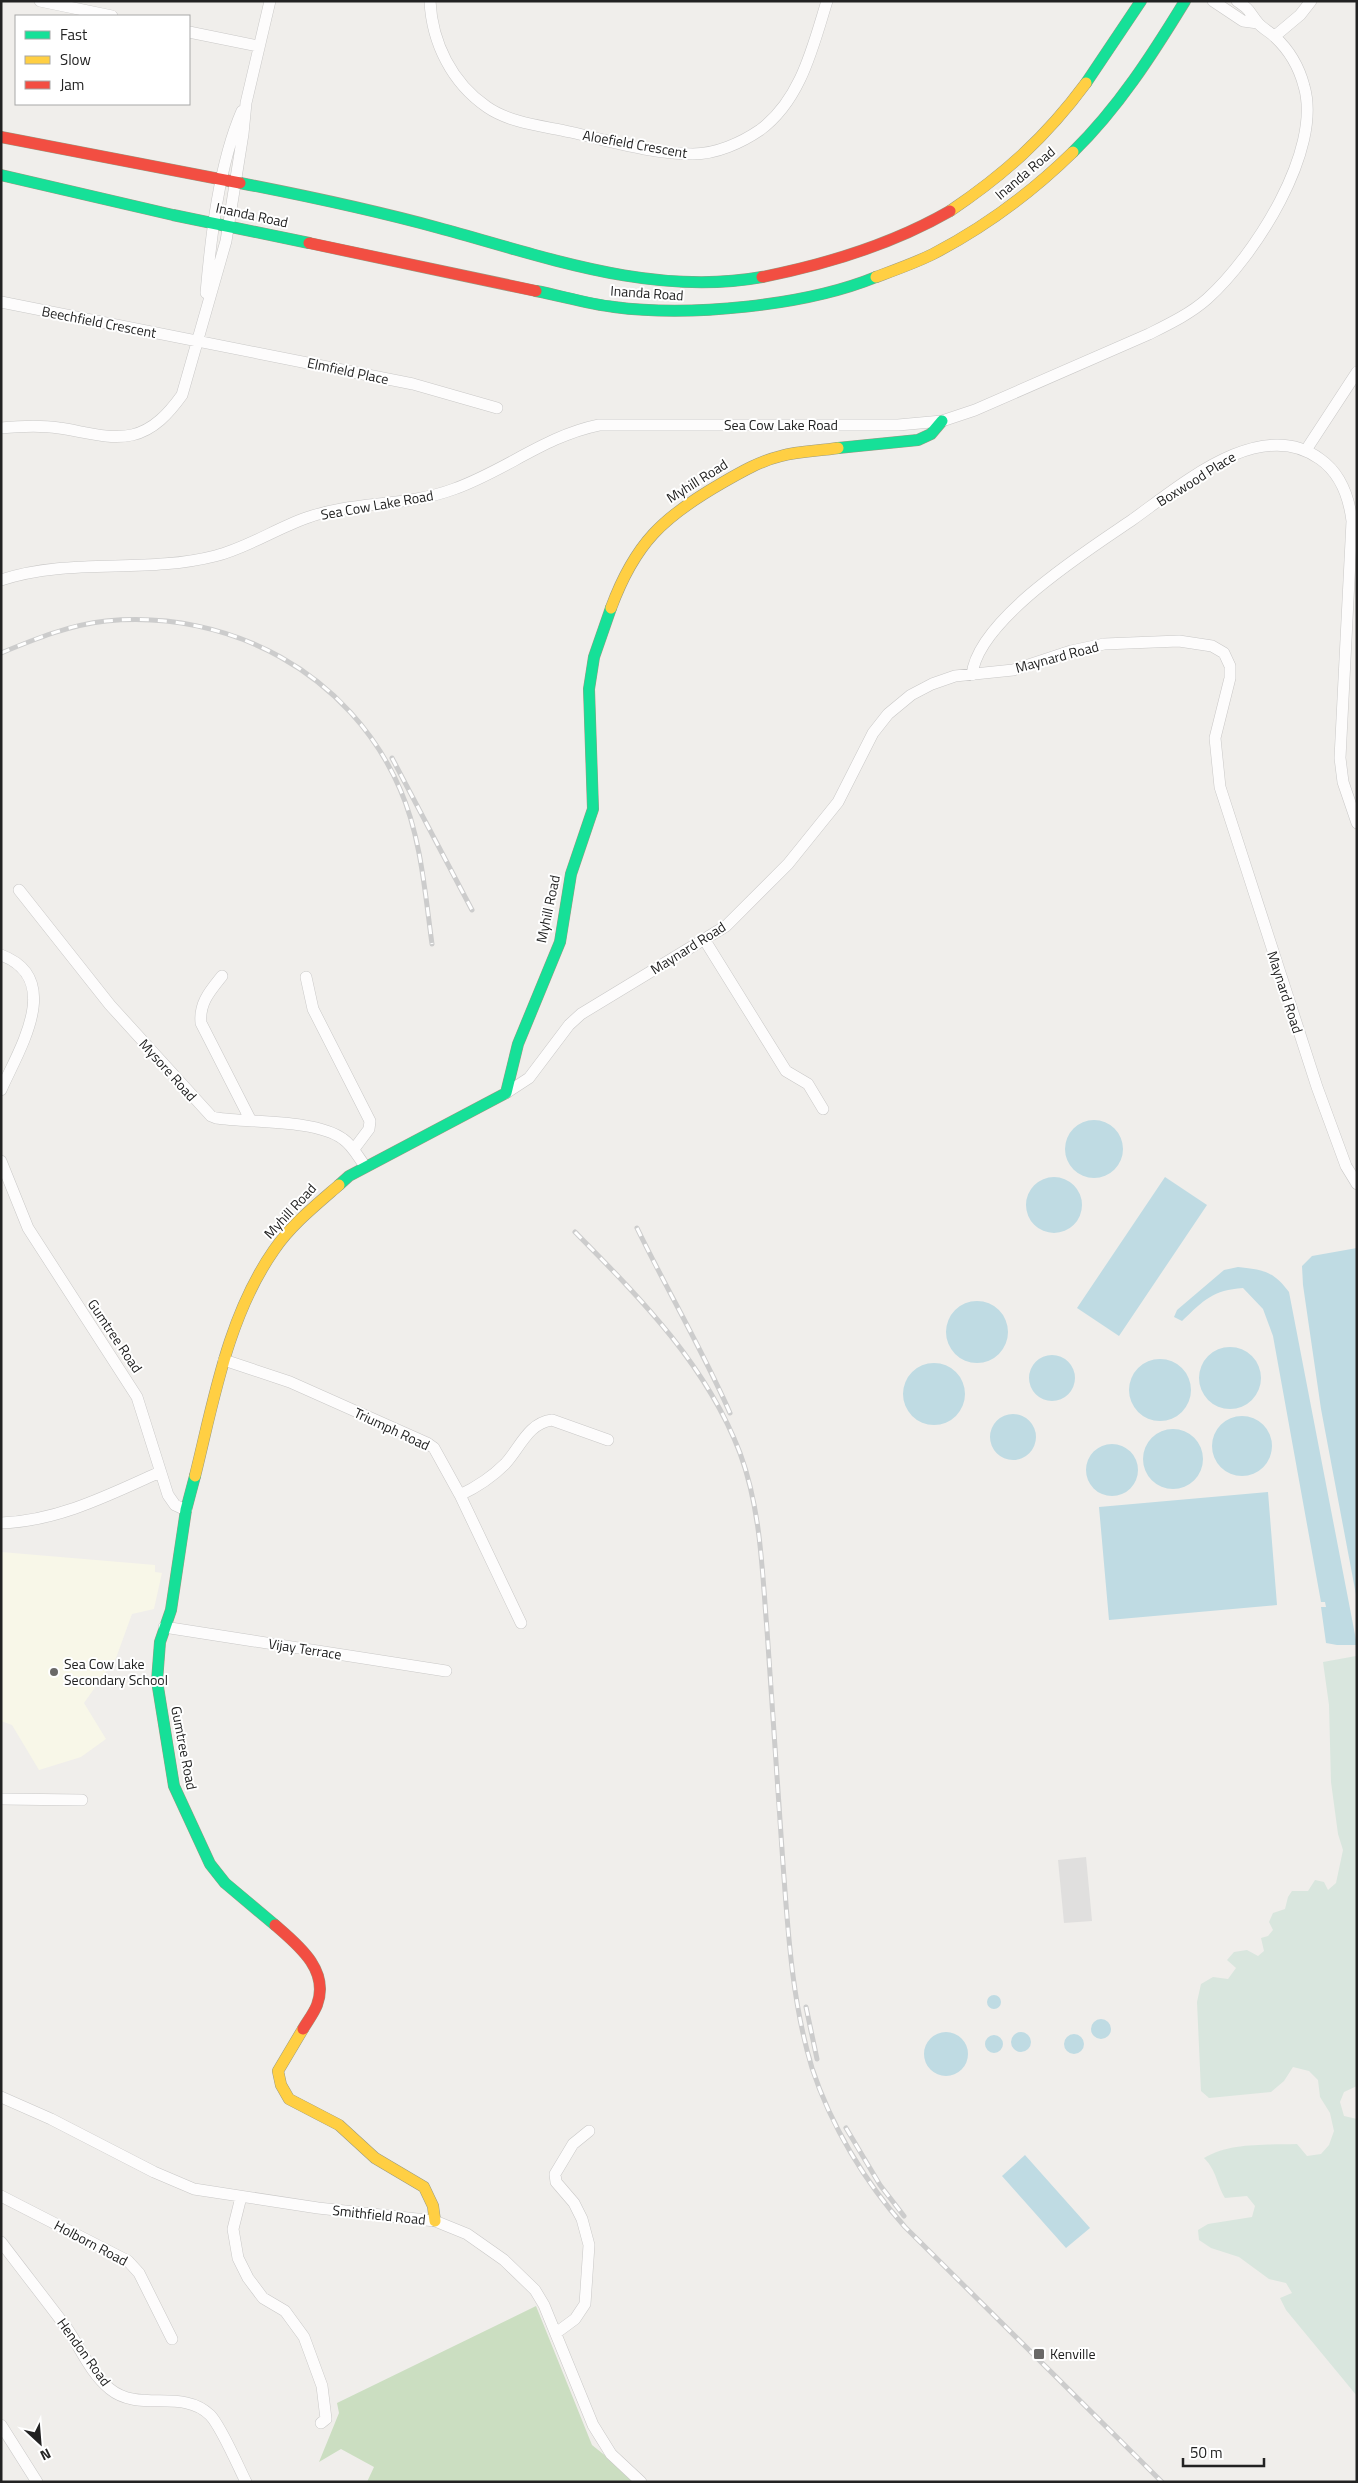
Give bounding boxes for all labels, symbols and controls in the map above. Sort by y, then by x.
legend [15,15,190,105]
text: Fast [60,23,88,46]
text: Slow [60,48,91,71]
text: Jam [60,73,84,96]
street label: Aloefield Crescent [581,124,689,163]
street label: Inanda Road [990,141,1060,204]
street label: Inanda Road [214,197,290,232]
street label: Inanda Road [610,279,684,306]
street label: Beechfield Crescent [40,300,158,343]
street label: Elmfield Place [305,352,391,389]
street label: Sea Cow Lake Road [724,414,838,435]
street label: Boxwood Place [1152,446,1239,511]
street label: Myhill Road [662,453,732,508]
street label: Sea Cow Lake Road [319,484,435,525]
street label: Maynard Road [1013,635,1101,678]
street label: Myhill Road [530,873,565,945]
street label: Maynard Road [646,916,730,979]
street label: Maynard Road [1262,948,1309,1036]
street label: Mysore Road [135,1034,202,1105]
street label: Myhill Road [258,1178,321,1243]
street label: Gumtree Road [83,1295,148,1377]
street label: Triumph Road [351,1402,434,1455]
street label: Vijay Terrace [267,1632,343,1665]
place label: Sea Cow Lake Secondary School [64,1653,168,1690]
marker: Sea Cow Lake Secondary School [48,1666,60,1678]
street label: Gumtree Road [166,1704,203,1792]
street label: Smithfield Road [331,2199,427,2230]
street label: Holborn Road [51,2214,132,2271]
street label: Hendon Road [52,2313,116,2390]
place label: Kenville [1050,2343,1096,2364]
marker: Kenville [1032,2347,1046,2361]
north arrow [15,2418,65,2468]
scale bar [1183,2436,1264,2468]
text: 50 m [1190,2441,1223,2464]
text: N [37,2444,55,2467]

